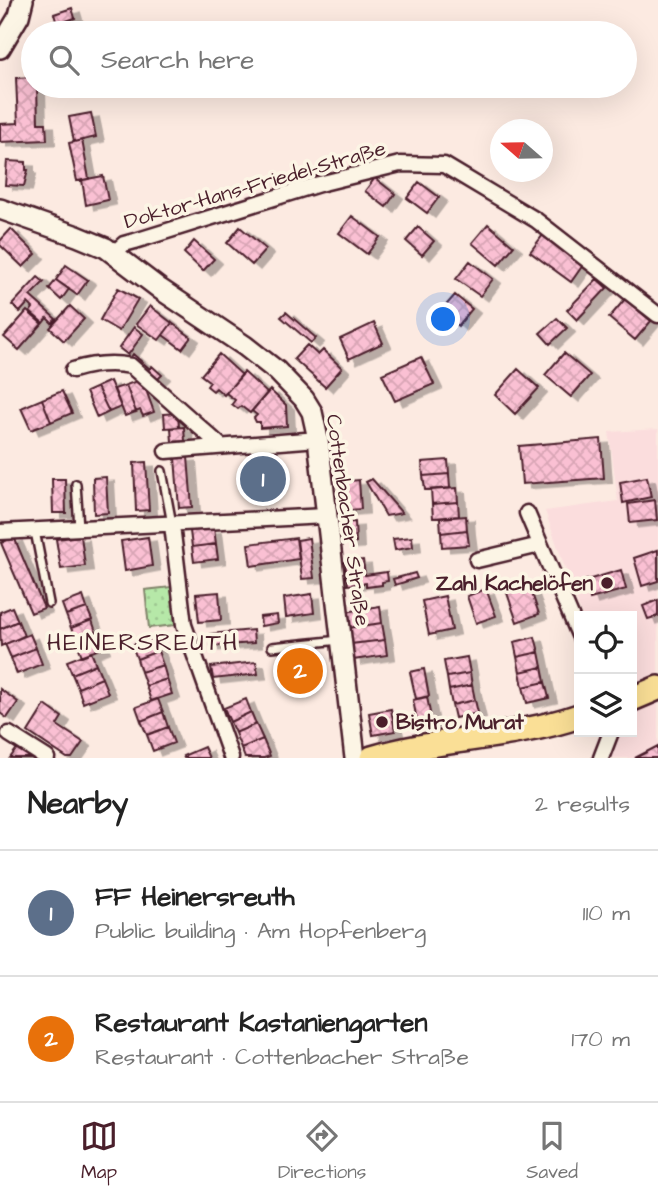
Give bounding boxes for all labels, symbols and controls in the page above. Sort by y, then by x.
search box [21,21,637,98]
icon: search [45,41,83,79]
text: Search here [101,42,254,78]
north arrow [490,119,553,182]
street label: Doktor-Hans-Friedel-Straße [121,134,389,236]
your location [426,302,460,336]
street label: Cottenbacher Straße [319,412,377,628]
pin: 1 [240,453,286,505]
place label: Zahl Kachelöfen [436,569,593,598]
marker: Zahl Kachelöfen [599,575,615,591]
map controls [574,611,637,737]
button: locate [574,611,637,674]
district label: HEINERSREUTH [47,626,239,660]
pin: 2 [277,645,323,697]
button: layers [574,674,637,737]
place label: Bistro Murat [396,708,524,737]
marker: Bistro Murat [374,714,390,730]
text: Nearby [28,783,128,825]
text: 2 results [535,788,630,820]
text: FF Heinersreuth [95,879,295,915]
text: 1 [50,897,52,929]
text: 110 m [582,897,630,929]
text: Public building · Am Hopfenberg [95,915,426,947]
text: Restaurant Kastaniengarten [95,1005,427,1041]
text: 2 [44,1023,58,1055]
text: 170 m [571,1023,630,1055]
text: Restaurant · Cottenbacher Straße [95,1041,469,1073]
tab: Map [80,1117,118,1186]
tab: Directions [278,1117,366,1186]
tab: Saved [526,1117,578,1186]

